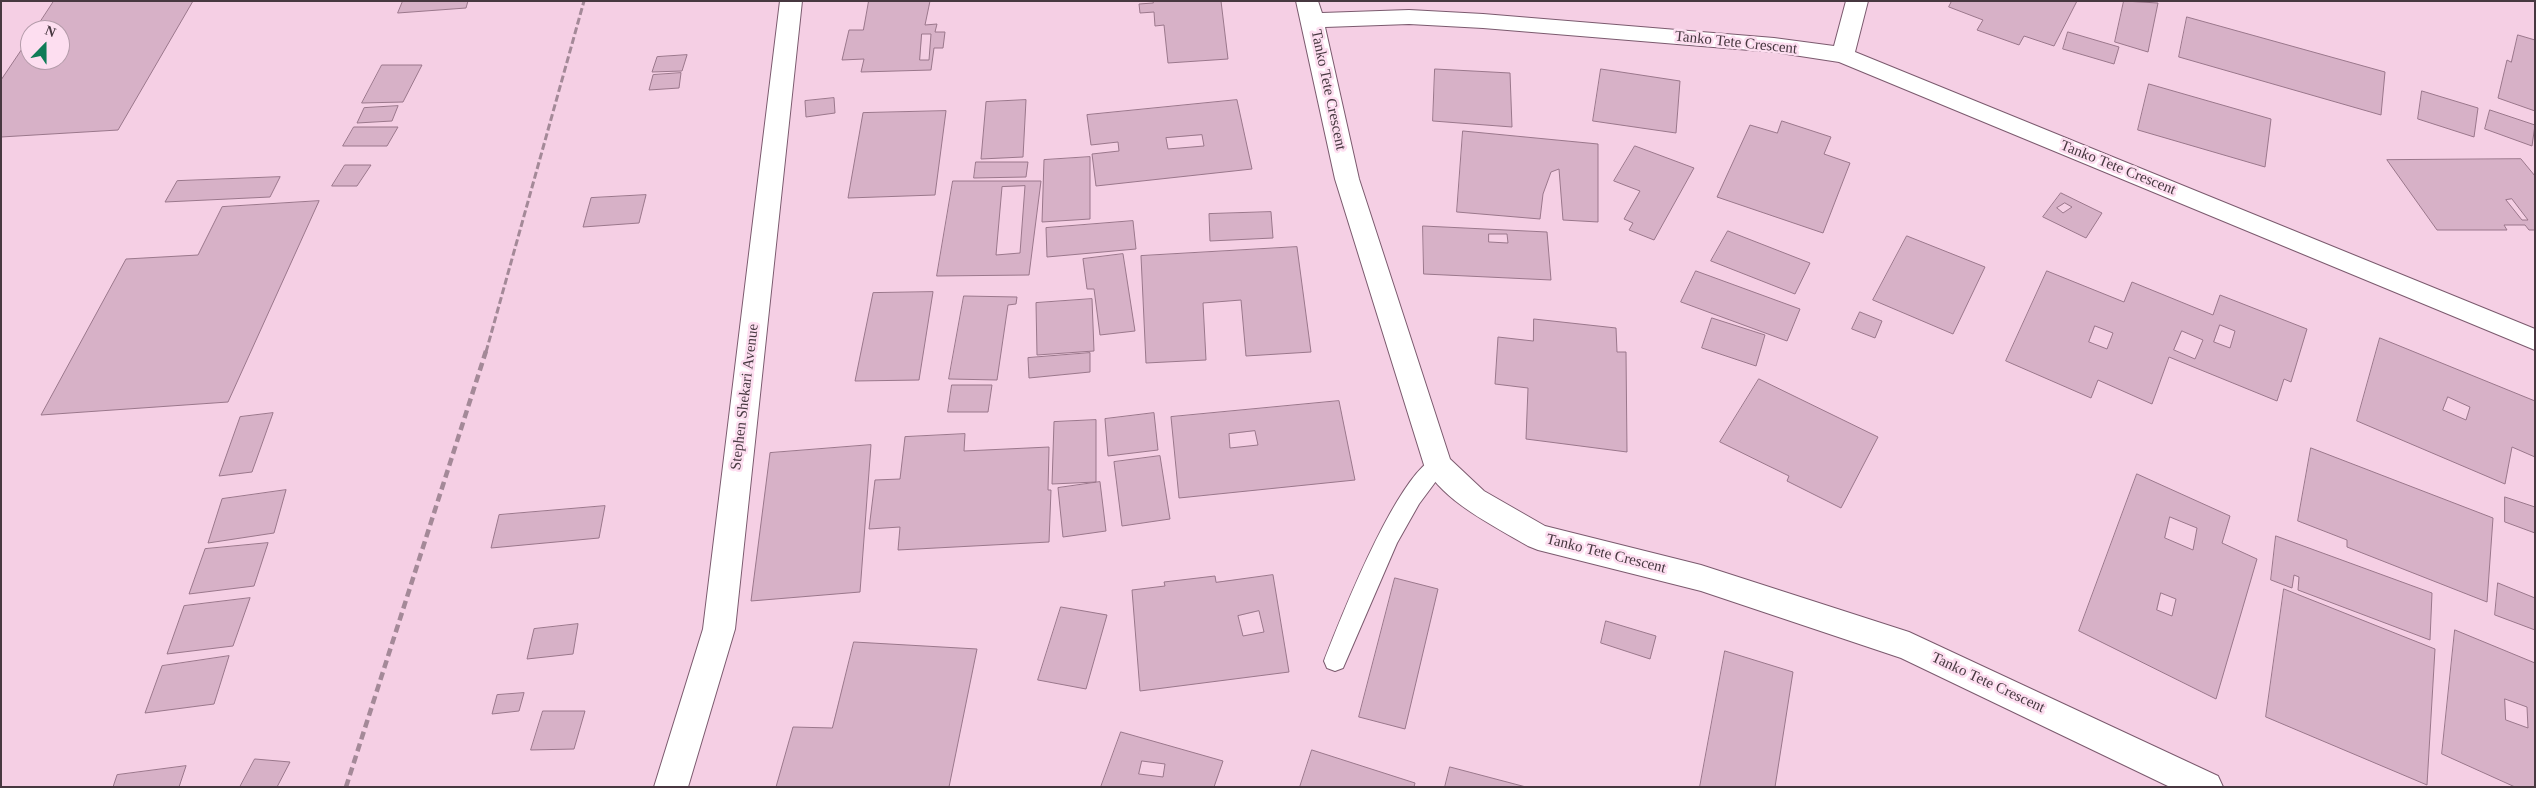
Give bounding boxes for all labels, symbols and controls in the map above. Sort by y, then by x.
north arrow [20,20,70,70]
text: N [43,23,58,40]
street label: Tanko Tete Crescent [1306,28,1350,152]
street label: Tanko Tete Crescent [1674,28,1798,58]
street label: Tanko Tete Crescent [2058,137,2178,199]
street label: Stephen Shekari Avenue [727,323,763,471]
street label: Tanko Tete Crescent [1544,530,1668,578]
street label: Tanko Tete Crescent [1929,649,2047,717]

